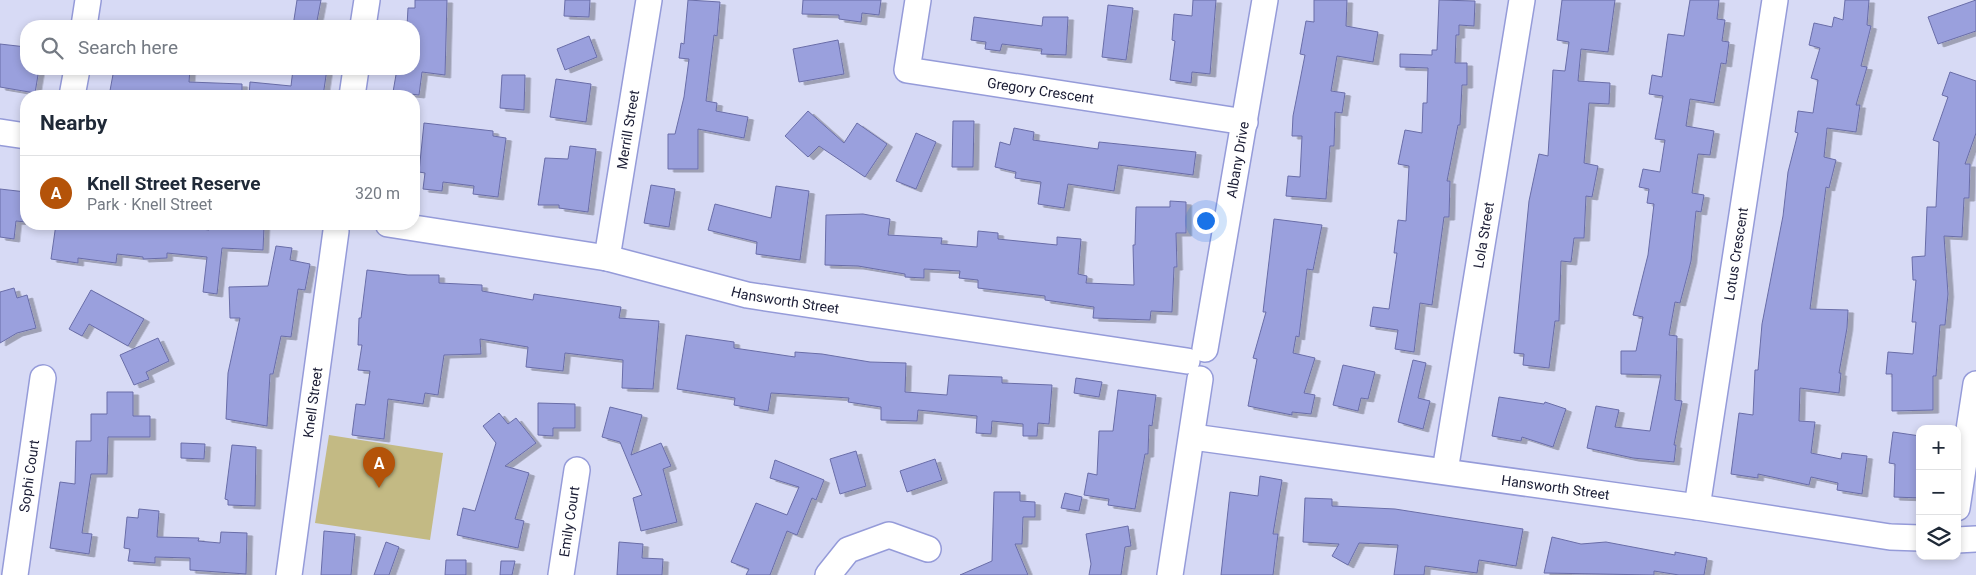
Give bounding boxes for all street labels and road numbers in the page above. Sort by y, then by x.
street label: Gregory Crescent [986,74,1096,107]
street label: Merrill Street [614,89,642,170]
street label: Albany Drive [1223,120,1252,199]
street label: Lola Street [1470,200,1497,270]
street label: Lotus Crescent [1721,206,1751,302]
street label: Hansworth Street [730,283,841,317]
street label: Knell Street [300,366,325,439]
street label: Sophi Court [16,438,42,513]
street label: Hansworth Street [1500,472,1611,503]
street label: Emily Court [556,485,583,558]

